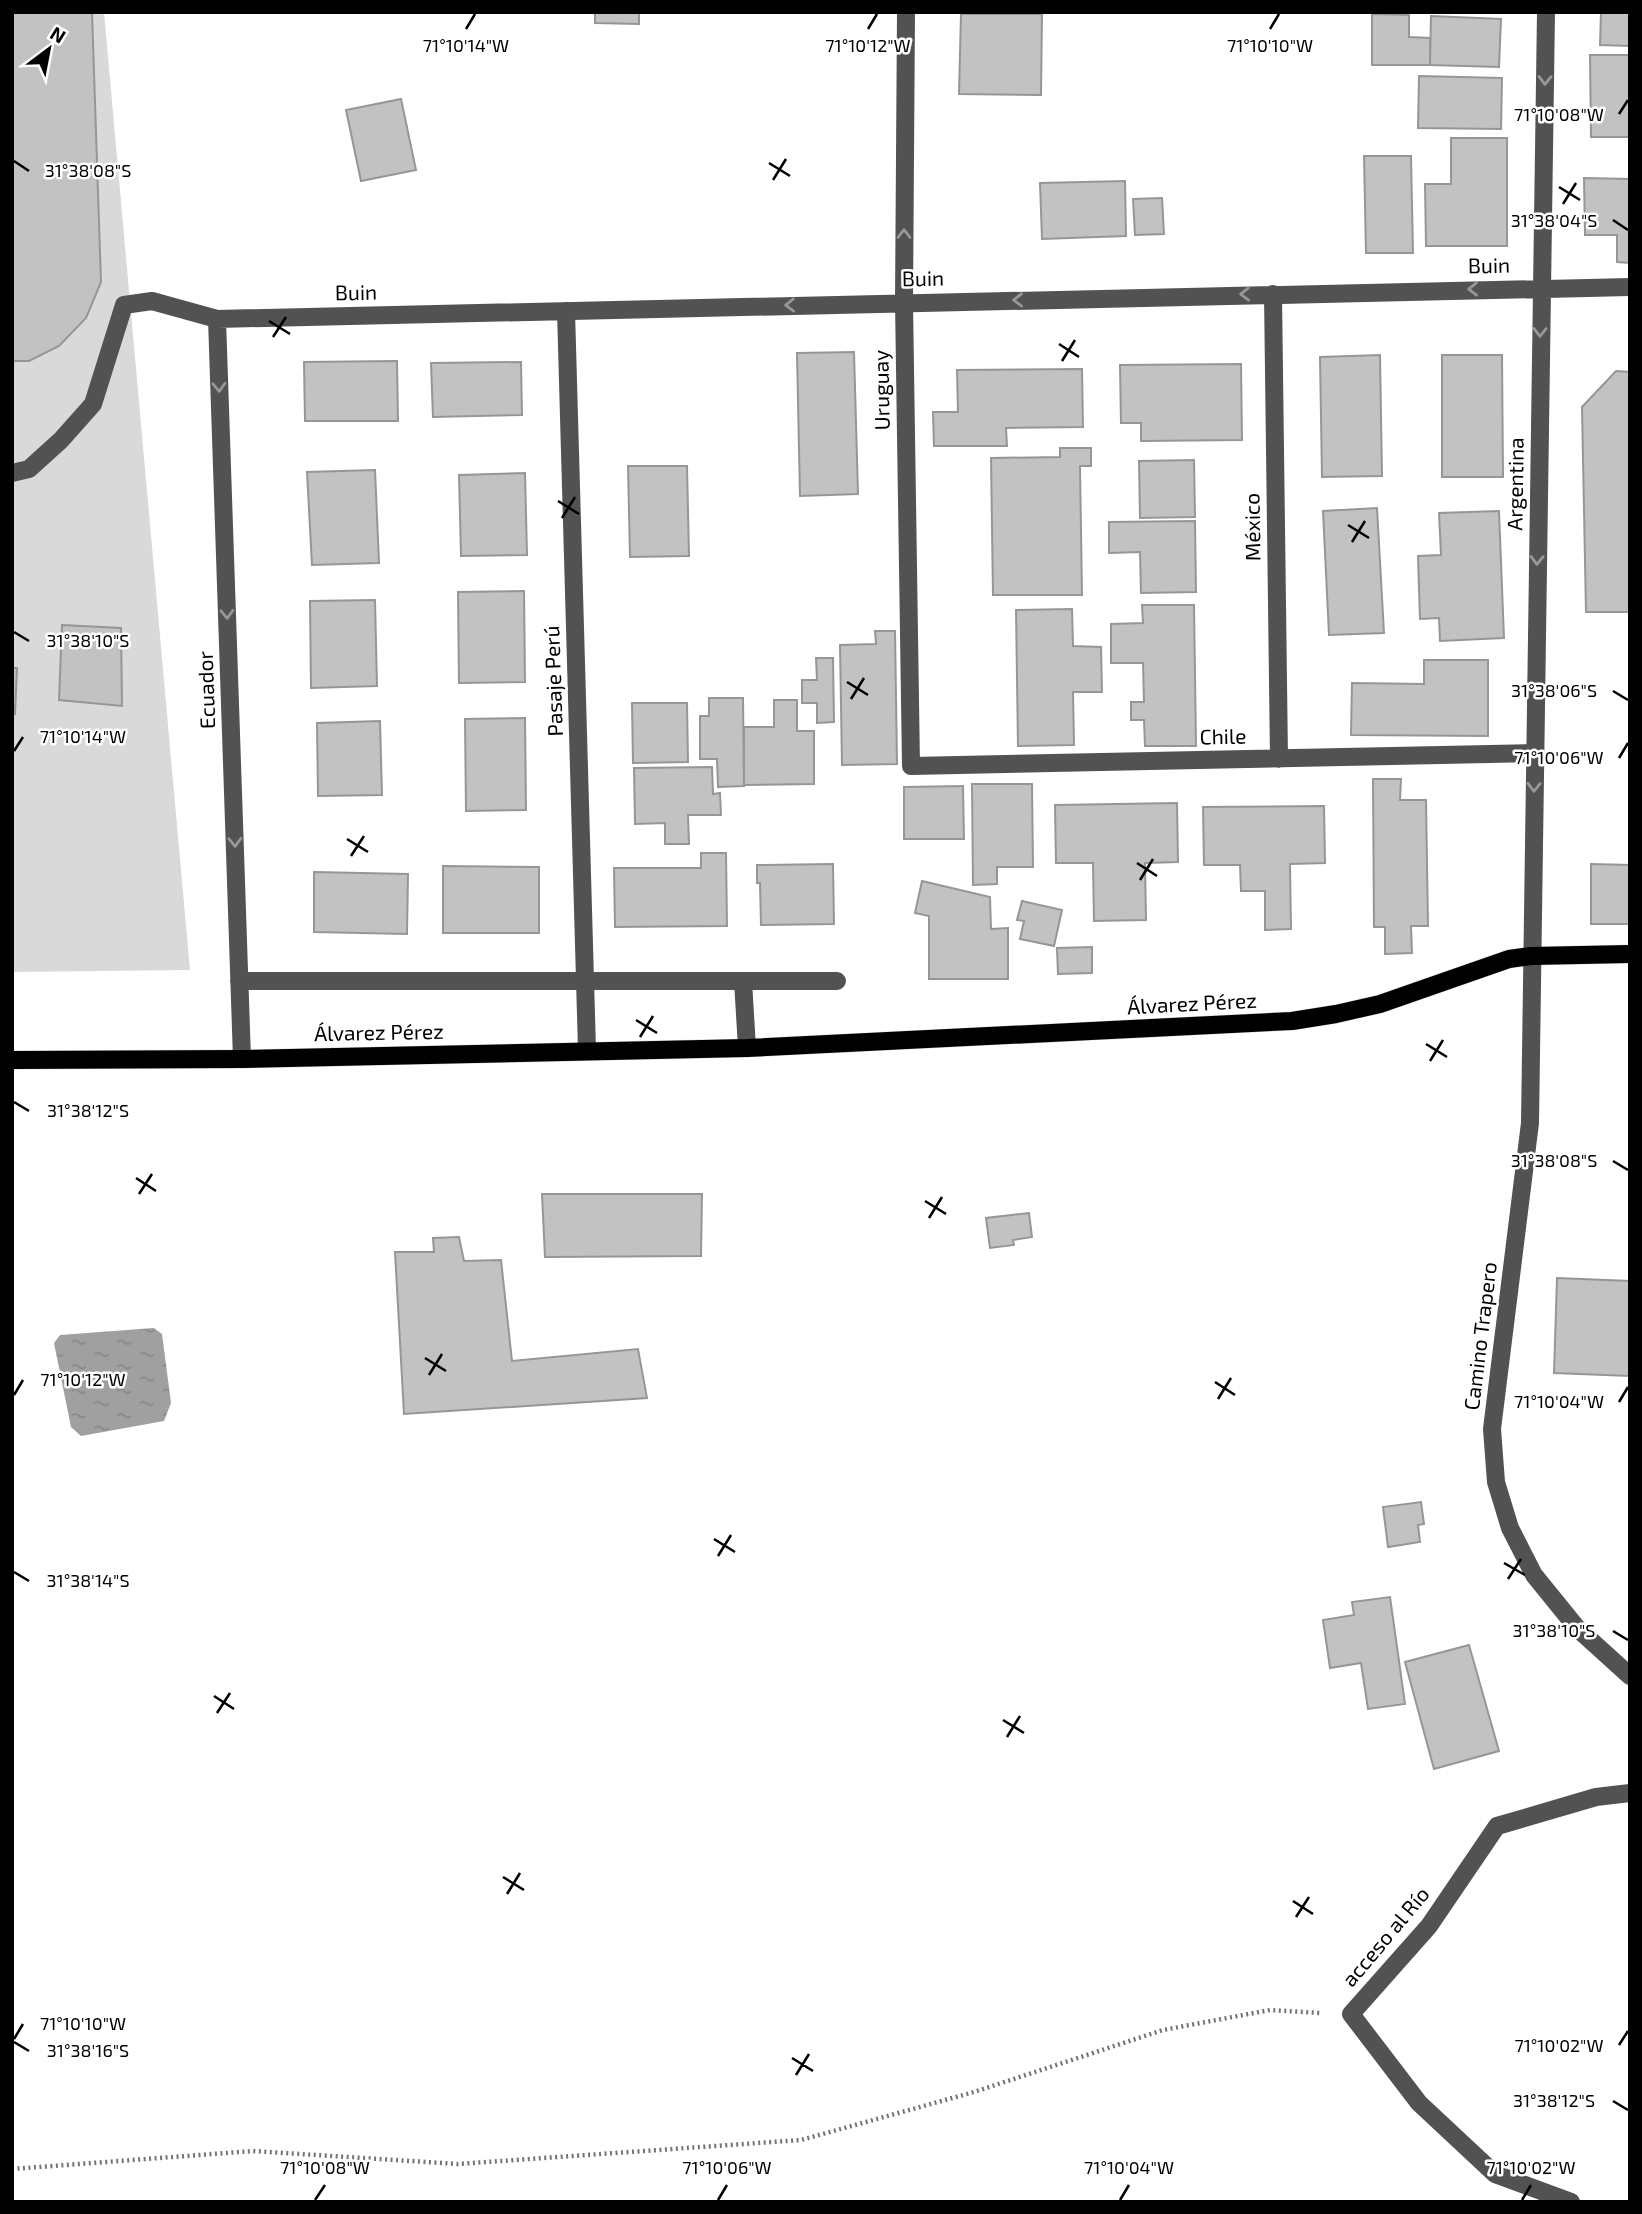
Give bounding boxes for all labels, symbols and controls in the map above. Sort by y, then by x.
north arrow [14,14,84,84]
text: N [46,21,70,48]
text: 71°10'14"W [423,34,509,56]
text: 71°10'12"W [825,34,911,56]
text: 71°10'10"W [1227,34,1313,56]
one-way arrow [1537,76,1553,86]
text: 71°10'08"W [1514,103,1604,125]
text: 31°38'08"S [45,159,131,181]
text: 31°38'04"S [1511,209,1597,231]
one-way arrow [896,228,912,239]
street label: Buin [1468,252,1510,277]
street label: Buin [902,265,944,290]
street label: Buin [335,279,377,304]
one-way arrow [1467,281,1477,297]
one-way arrow [1239,287,1250,302]
one-way arrow [1012,292,1023,307]
one-way arrow [785,297,795,313]
one-way arrow [1533,327,1548,338]
street label: Uruguay [867,349,894,431]
one-way arrow [211,382,227,393]
street label: Argentina [1501,437,1528,531]
street label: México [1238,493,1265,561]
one-way arrow [1530,555,1545,566]
one-way arrow [219,609,234,620]
street label: Pasaje Perú [538,625,568,737]
text: 31°38'10"S [47,629,129,651]
street label: Ecuador [192,650,219,729]
text: 31°38'06"S [1511,679,1597,701]
street label: Chile [1199,723,1247,748]
text: 71°10'14"W [40,725,126,747]
text: 71°10'06"W [1514,746,1604,768]
one-way arrow [1527,782,1542,793]
one-way arrow [227,837,242,848]
street label: Álvarez Pérez [1126,987,1257,1018]
street label: Álvarez Pérez [314,1018,444,1045]
text: 31°38'12"S [47,1099,129,1121]
text: 31°38'08"S [1511,1149,1597,1171]
street label: Camino Trapero [1458,1260,1501,1411]
text: 71°10'12"W [40,1368,126,1390]
text: 71°10'04"W [1514,1390,1604,1412]
text: 31°38'14"S [46,1569,130,1591]
text: 31°38'10"S [1513,1619,1595,1641]
street label: acceso al Río [1336,1881,1434,1991]
text: 71°10'10"W [40,2012,126,2034]
text: 71°10'02"W [1514,2034,1604,2056]
text: 31°38'16"S [47,2039,129,2061]
text: 31°38'12"S [1513,2089,1595,2111]
text: 71°10'08"W [280,2156,370,2178]
text: 71°10'06"W [682,2156,772,2178]
text: 71°10'04"W [1084,2156,1174,2178]
text: 71°10'02"W [1486,2156,1576,2178]

